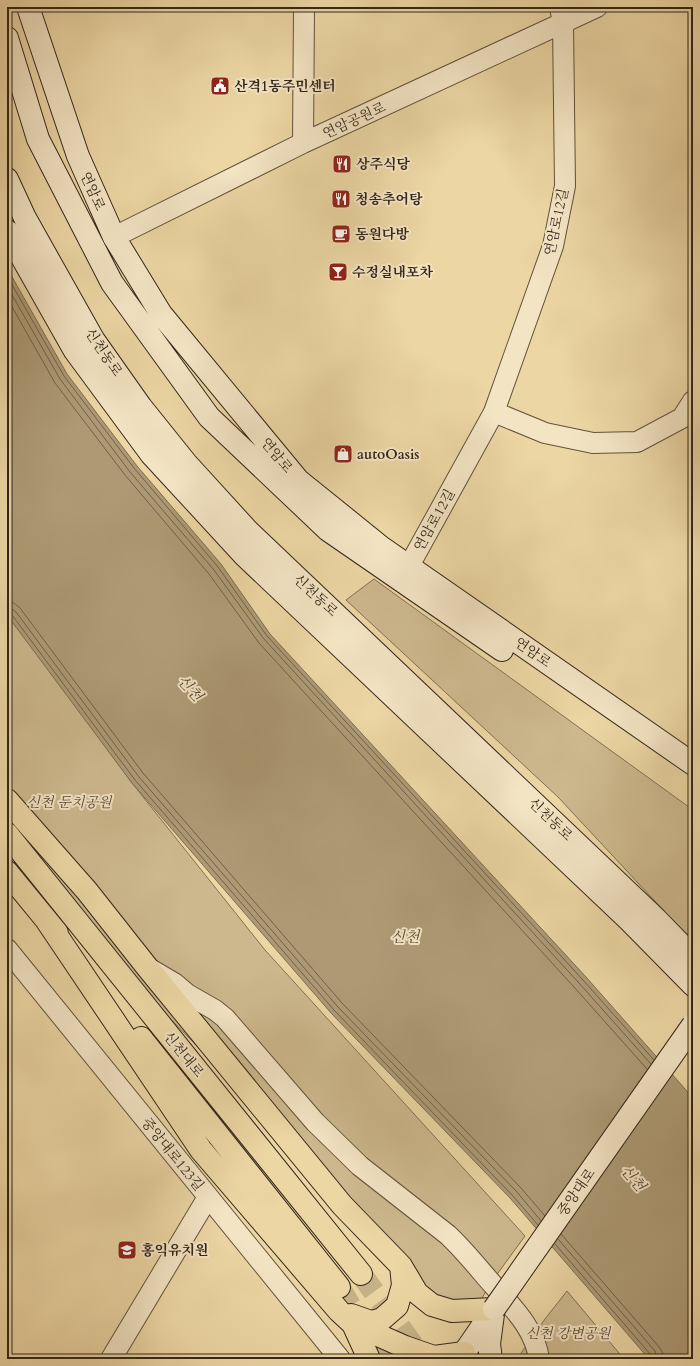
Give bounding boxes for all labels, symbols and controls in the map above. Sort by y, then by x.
public building icon: 산격1동주민센터 [209,75,231,97]
place label: 산격1동주민센터 [234,77,336,96]
street label: 연암공원로 [320,97,389,143]
restaurant icon: 상주식당 [331,153,353,175]
place label: 상주식당 [356,155,411,174]
street label: 연암로 [76,169,110,214]
street label: 연암로12길 [540,187,573,258]
restaurant icon: 청송추어탕 [330,188,352,210]
place label: 청송추어탕 [355,190,423,209]
cafe icon: 동원다방 [330,223,352,245]
place label: 동원다방 [355,225,410,244]
bar icon: 수정실내포차 [327,261,349,283]
place label: 수정실내포차 [352,263,434,282]
street label: 신천동로 [81,325,127,380]
street label: 연암로 [256,434,297,477]
shop icon: autoOasis [332,443,354,465]
place label: autoOasis [357,445,420,464]
street label: 연암로12길 [410,486,459,555]
street label: 신천동로 [289,570,342,621]
street label: 연암로 [511,633,555,672]
water label: 신천 [173,671,208,707]
park label: 신천 둔치공원 [26,793,113,812]
street label: 신천동로 [525,794,577,845]
water label: 신천 [391,927,421,947]
street label: 신천대로 [159,1027,208,1082]
street label: 중앙대로123길 [137,1114,208,1195]
water label: 신천 [616,1161,651,1197]
street label: 중앙대로 [553,1164,600,1220]
school or university icon: 홍익유치원 [116,1239,138,1261]
place label: 홍익유치원 [141,1241,209,1260]
park label: 신천 강변공원 [525,1324,612,1343]

